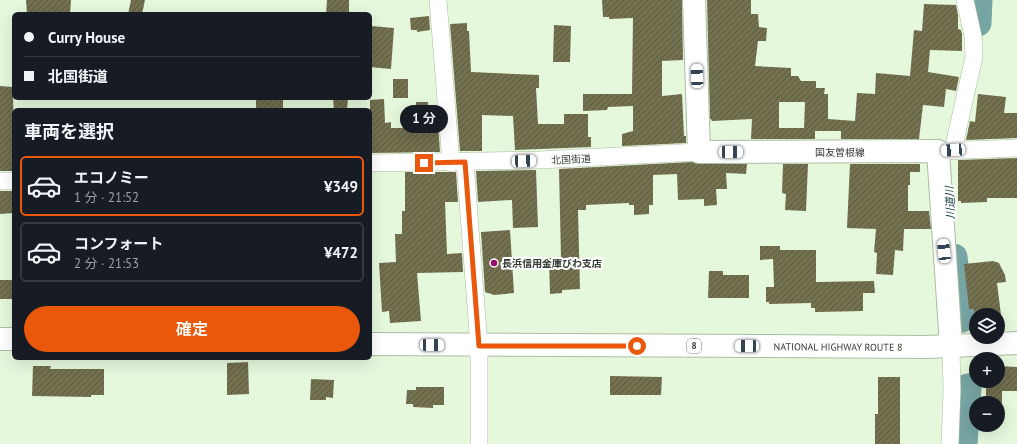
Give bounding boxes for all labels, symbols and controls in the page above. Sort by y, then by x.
text: Curry House [48,28,125,47]
car [691,64,703,88]
text: 北国街道 [48,67,108,86]
callout: 1 分 [400,105,448,133]
text: 1 分 [412,110,436,127]
text: 車両を選択 [24,120,114,143]
car [941,143,965,157]
car [719,146,743,158]
street label: 国友曽根線 [815,146,865,159]
street label: 北国街道 [551,152,591,167]
route end [415,154,433,172]
car [512,155,536,167]
icon: car [26,168,62,204]
text: エコノミー [74,168,149,187]
text: ¥349 [324,177,358,196]
water label: 川道川 [942,185,958,220]
text: 1 分 · 21:52 [74,189,139,206]
icon: car [26,234,62,270]
text: コンフォート [74,234,164,253]
car [937,238,951,264]
text: ¥472 [324,243,358,262]
text: 2 分 · 21:53 [74,255,139,272]
place label: 長浜信用金庫びわ支店 [502,257,602,270]
marker: 長浜信用金庫びわ支店 [489,258,499,268]
button: 確定 [24,306,360,352]
map controls [969,308,1005,432]
button: layers [969,308,1005,344]
route start [628,337,646,355]
car [420,339,444,351]
road number: 8 [687,339,701,353]
car [735,340,759,352]
street label: NATIONAL HIGHWAY ROUTE 8 [773,340,902,354]
button: + [969,352,1005,388]
button: − [969,396,1005,432]

